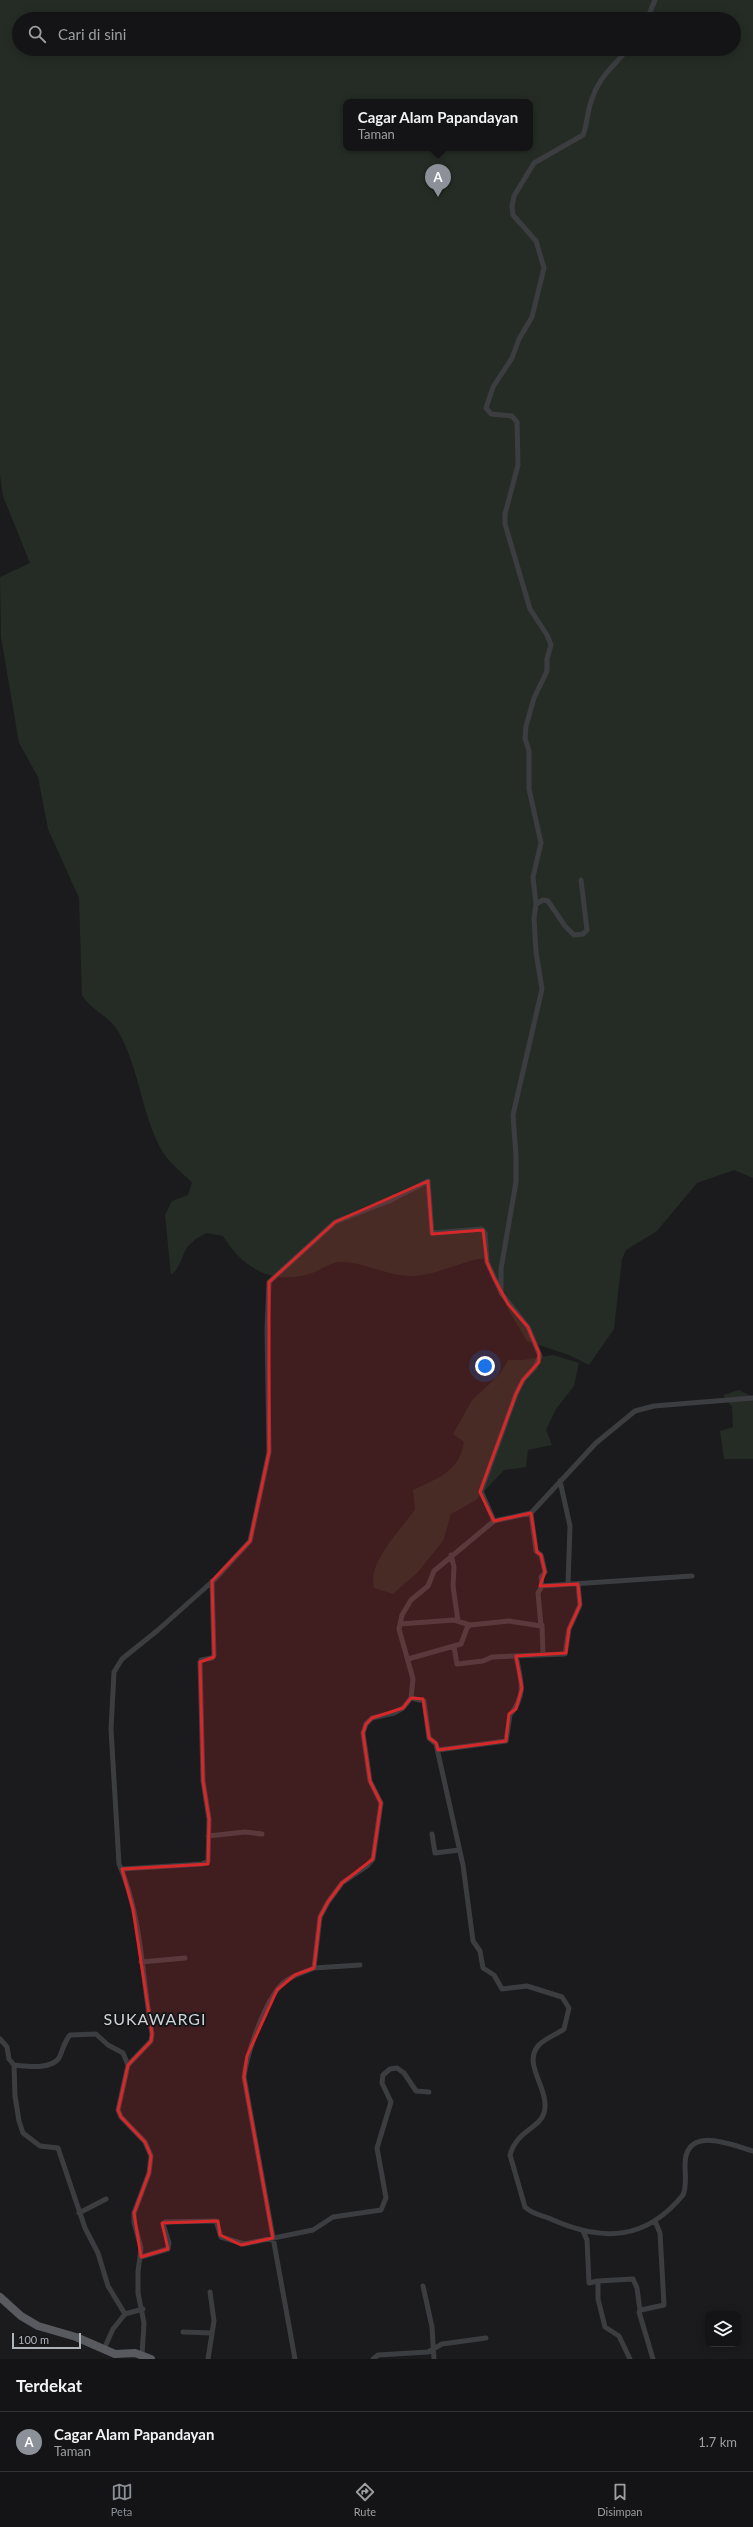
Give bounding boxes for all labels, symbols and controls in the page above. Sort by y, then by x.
search box [12,12,741,56]
icon: search [26,23,48,45]
text: Cari di sini [58,25,126,43]
popup [343,99,533,151]
text: Cagar Alam Papandayan [358,108,518,126]
text: Taman [358,126,395,142]
pin: A [425,164,451,197]
your location [475,1356,495,1376]
district label: SUKAWARGI [104,2009,206,2028]
map controls [705,2311,741,2347]
button: layers [705,2311,741,2347]
scale bar [12,2331,81,2350]
text: 100 m [18,2333,49,2346]
text: Terdekat [16,2375,82,2396]
text: Cagar Alam Papandayan [54,2425,214,2443]
text: A [24,2434,34,2450]
text: 1.7 km [698,2434,737,2450]
text: Taman [54,2443,91,2459]
tab: Peta [111,2481,133,2518]
tab: Rute [354,2481,376,2518]
tab: Disimpan [597,2481,642,2518]

